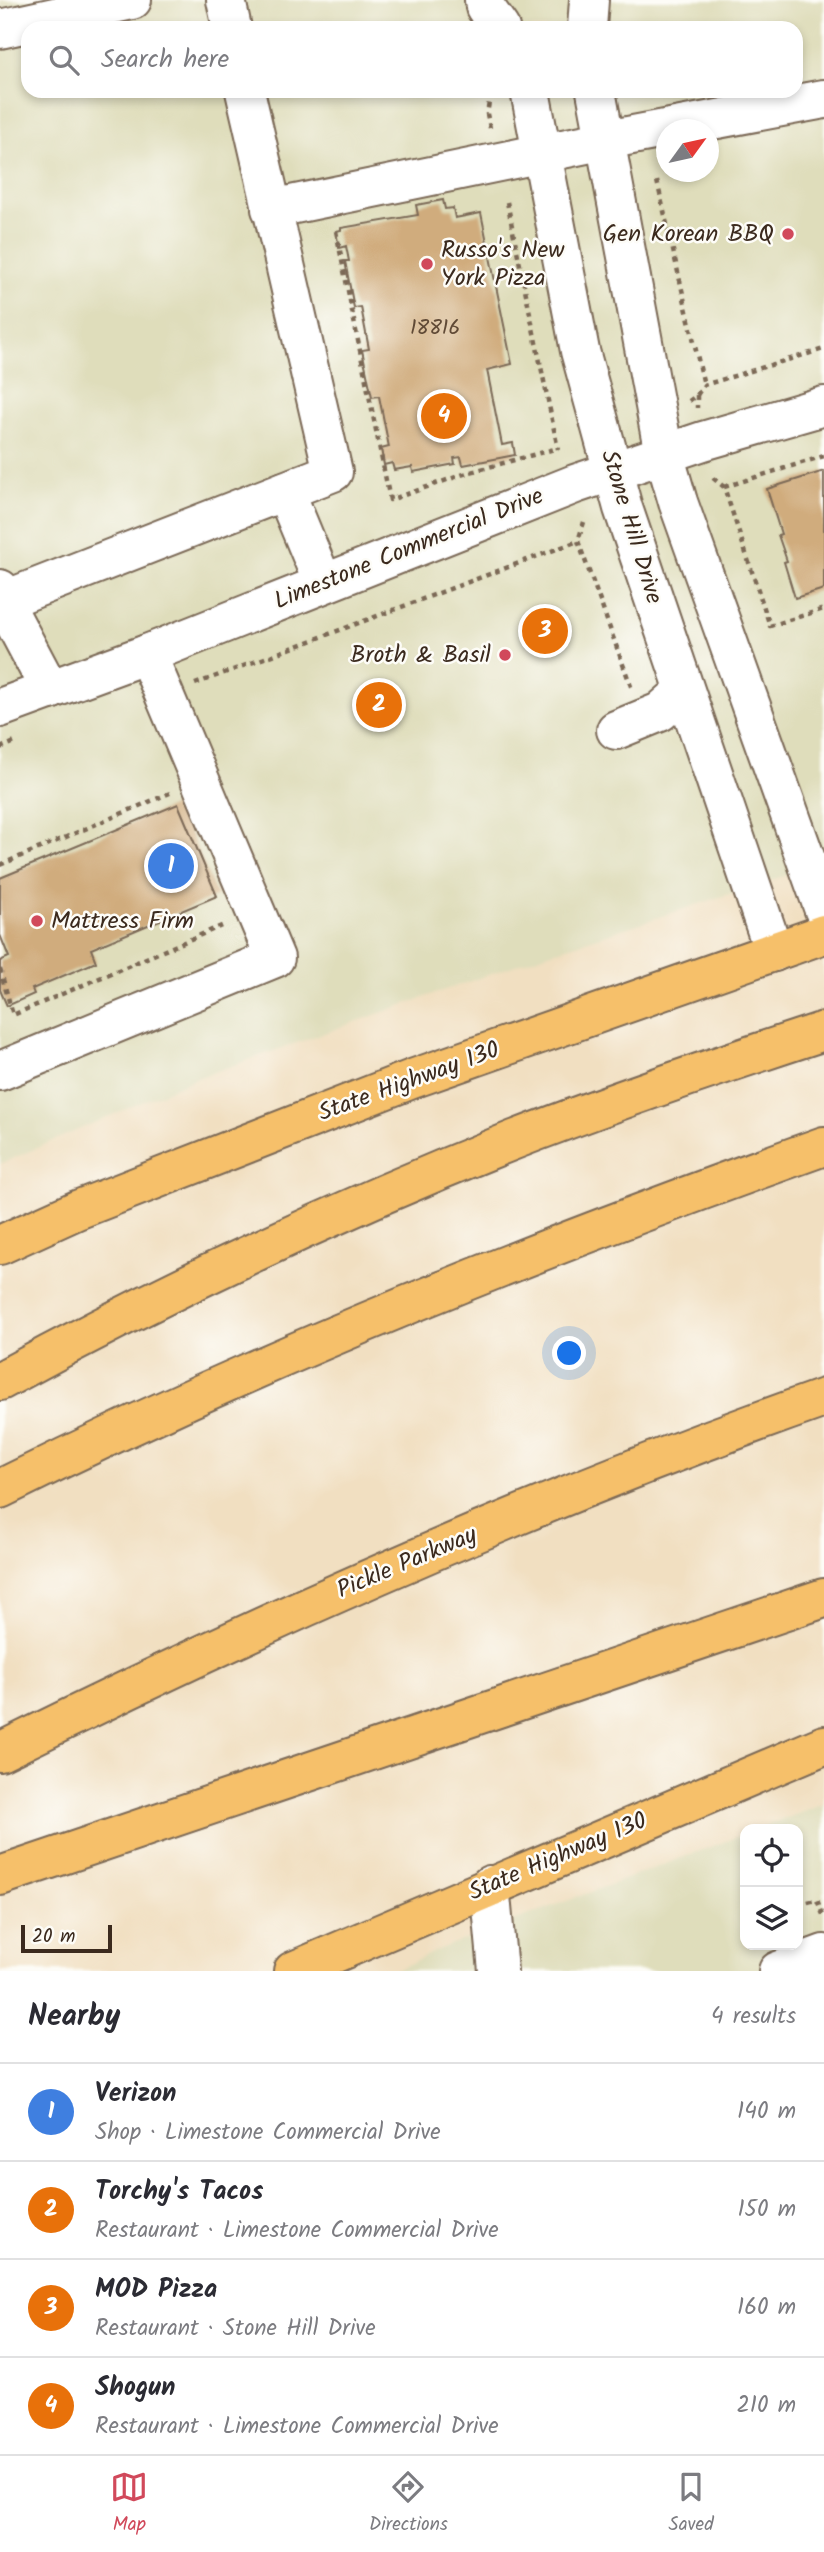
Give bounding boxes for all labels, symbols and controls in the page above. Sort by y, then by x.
search box [21,21,803,98]
text: Search here [101,39,229,81]
icon: search [45,41,83,79]
north arrow [656,119,719,182]
place label: Gen Korean BBQ [603,215,774,254]
marker: Gen Korean BBQ [780,226,796,242]
place label: Russo's New York Pizza [441,231,565,298]
marker: Russo's New York Pizza [419,256,435,272]
house number: 18816 [410,312,460,345]
pin: 4 [421,390,467,442]
street label: Stone Hill Drive [589,445,673,609]
street label: Limestone Commercial Drive [268,477,550,621]
pin: 3 [522,605,568,657]
place label: Broth & Basil [350,636,491,675]
marker: Broth & Basil [497,647,513,663]
pin: 2 [356,679,402,731]
pin: 1 [148,840,194,892]
place label: Mattress Firm [51,902,194,941]
marker: Mattress Firm [29,913,45,929]
street label: State Highway 130 [313,1031,505,1133]
your location [552,1336,586,1370]
street label: Pickle Parkway [331,1516,484,1610]
street label: State Highway 130 [463,1802,653,1912]
map controls [740,1824,803,1950]
button: locate [740,1824,803,1887]
button: layers [740,1887,803,1950]
scale bar [21,1922,112,1954]
text: 20 m [32,1922,75,1952]
text: Nearby [28,1993,120,2041]
text: 4 results [711,1999,796,2035]
text: Verizon [95,2073,176,2115]
text: 1 [48,2094,54,2130]
text: 140 m [737,2094,796,2130]
text: Shop · Limestone Commercial Drive [95,2115,441,2151]
text: Torchy's Tacos [95,2171,263,2213]
text: 2 [44,2192,58,2228]
text: 150 m [737,2192,796,2228]
text: Restaurant · Limestone Commercial Drive [95,2213,499,2249]
text: MOD Pizza [95,2269,217,2311]
text: 3 [45,2290,57,2326]
text: 160 m [737,2290,796,2326]
text: Restaurant · Stone Hill Drive [95,2311,376,2347]
text: Shogun [95,2367,175,2409]
text: 4 [45,2388,57,2424]
text: 210 m [736,2388,796,2424]
text: Restaurant · Limestone Commercial Drive [95,2409,499,2445]
tab: Map [110,2468,148,2540]
tab: Directions [369,2468,448,2540]
tab: Saved [669,2468,714,2540]

